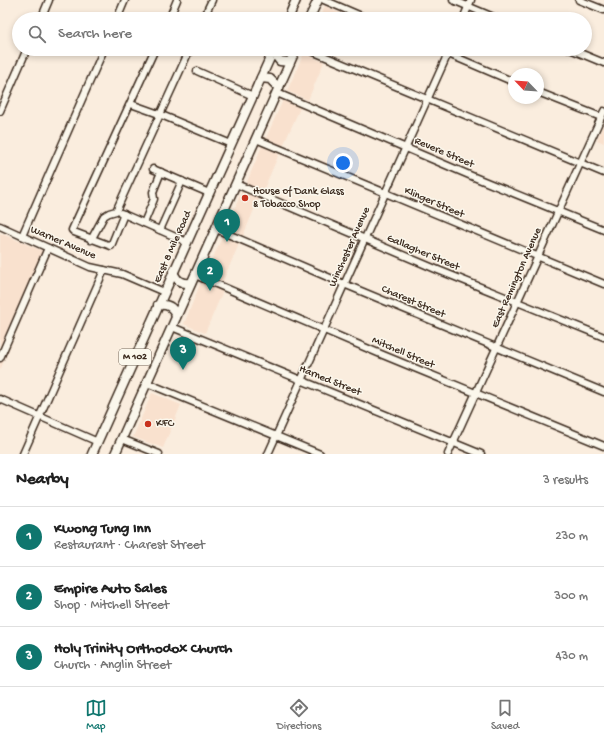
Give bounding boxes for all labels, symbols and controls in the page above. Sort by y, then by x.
search box [12,12,592,56]
icon: search [26,23,48,45]
text: Search here [58,25,132,43]
north arrow [508,68,544,104]
street label: Revere Street [412,135,477,172]
your location [333,153,353,173]
place label: House of Dank Glass & Tobacco Shop [253,185,345,211]
street label: Klinger Street [402,185,467,222]
marker: House of Dank Glass & Tobacco Shop [240,193,250,203]
street label: Winchester Avenue [327,205,373,289]
street label: East 8 Mile Road [152,208,195,285]
pin: 1 [214,209,240,242]
street label: Warner Avenue [29,224,98,262]
street label: East Remington Avenue [489,226,545,330]
street label: Gallagher Street [385,232,462,274]
pin: 2 [197,258,223,291]
street label: Charest Street [379,283,448,321]
street label: Mitchell Street [370,334,437,372]
pin: 3 [170,337,196,370]
road number: M 102 [119,349,151,365]
street label: Harned Street [297,363,364,399]
place label: KFC [156,418,175,430]
marker: KFC [143,419,153,429]
text: Nearby [16,470,69,490]
text: 3 results [543,473,588,488]
text: Kwong Tung Inn [54,520,151,538]
text: 1 [26,529,32,544]
text: 230 m [555,529,588,544]
text: Restaurant · Charest Street [54,538,205,553]
text: Empire Auto Sales [54,580,166,598]
text: 2 [26,589,32,604]
text: 300 m [554,589,588,604]
text: Shop · Mitchell Street [54,598,169,613]
text: Holy Trinity Orthodox Church [54,640,232,658]
text: 3 [26,649,32,664]
text: 430 m [555,649,588,664]
text: Church · Anglin Street [54,658,171,673]
tab: Map [85,697,107,733]
tab: Directions [277,697,321,733]
tab: Saved [491,697,519,733]

